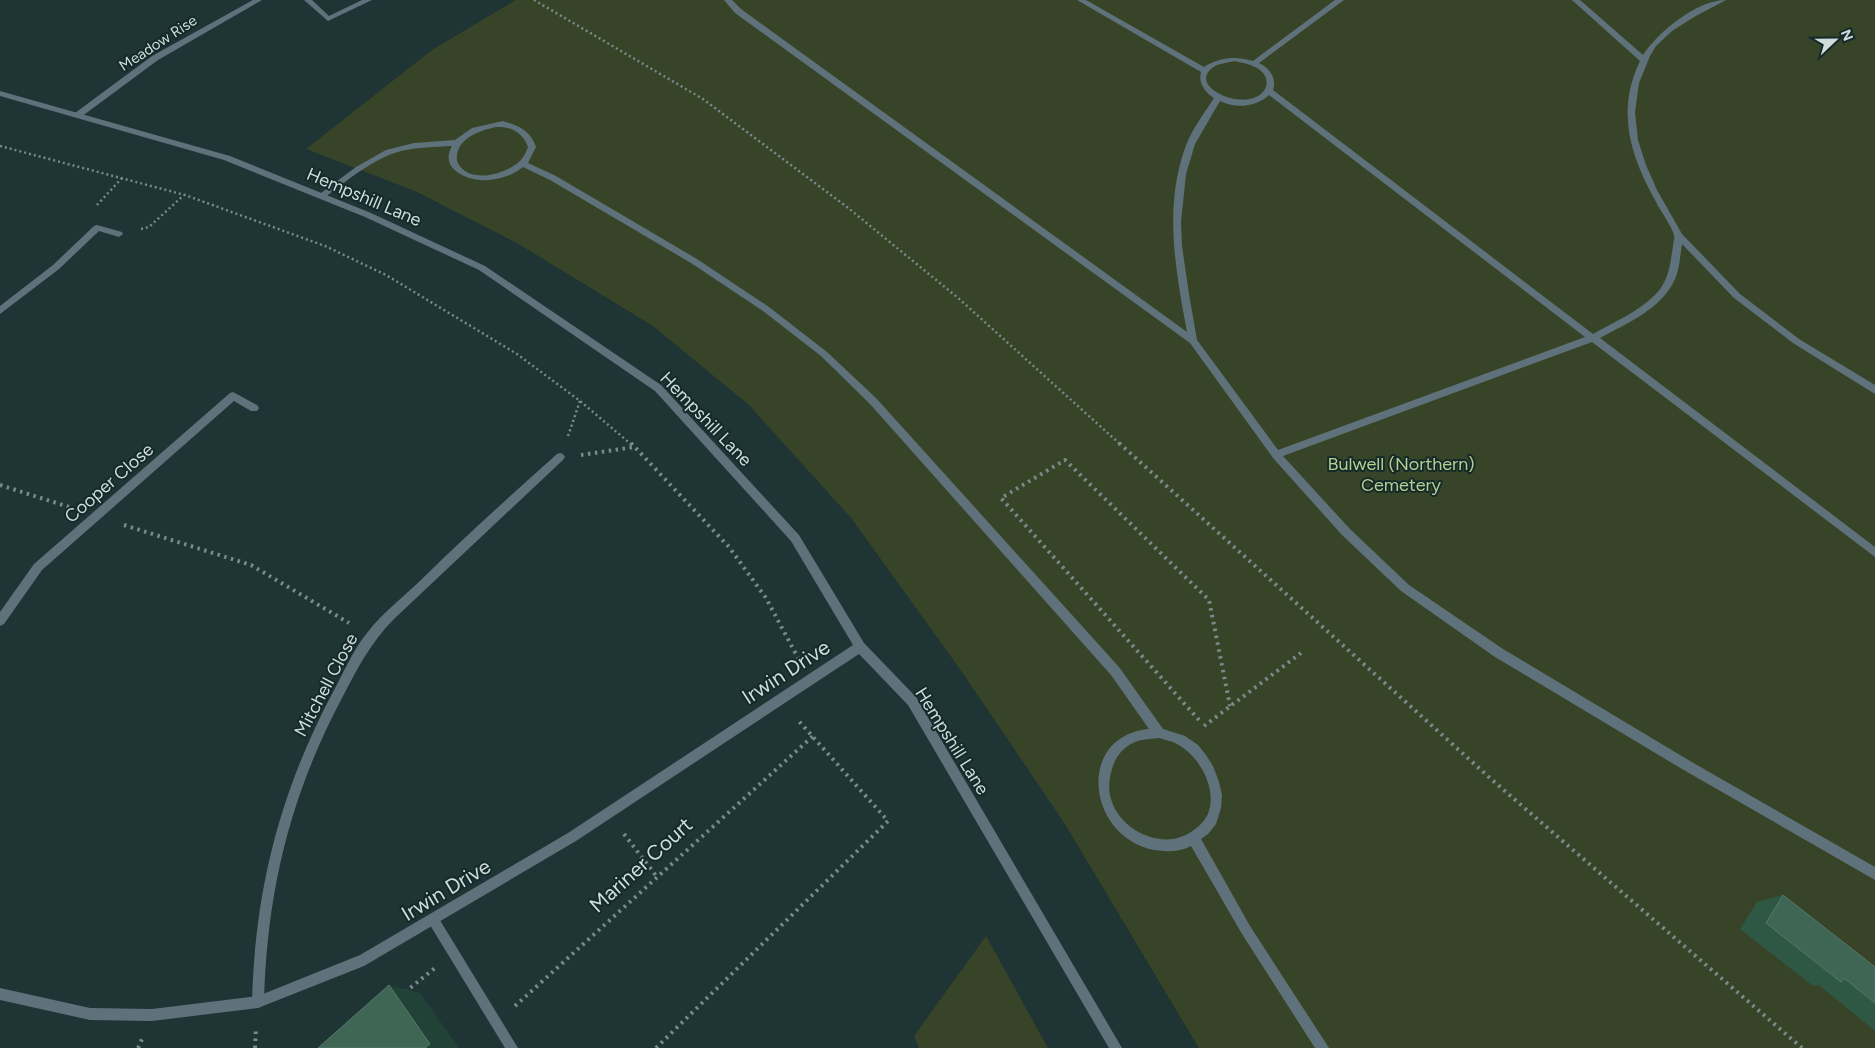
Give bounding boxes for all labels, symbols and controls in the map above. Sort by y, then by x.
street label: Meadow Rise [116,11,200,75]
north arrow [1810,15,1860,65]
text: N [1837,27,1856,44]
street label: Hempshill Lane [303,163,425,231]
street label: Hempshill Lane [655,367,757,471]
street label: Cooper Close [60,438,158,528]
park label: Bulwell (Northern) Cemetery [1328,453,1475,496]
street label: Mitchell Close [290,629,362,740]
street label: Irwin Drive [737,634,834,709]
street label: Hempshill Lane [910,683,994,799]
street label: Mariner Court [584,812,697,917]
street label: Irwin Drive [397,853,495,926]

